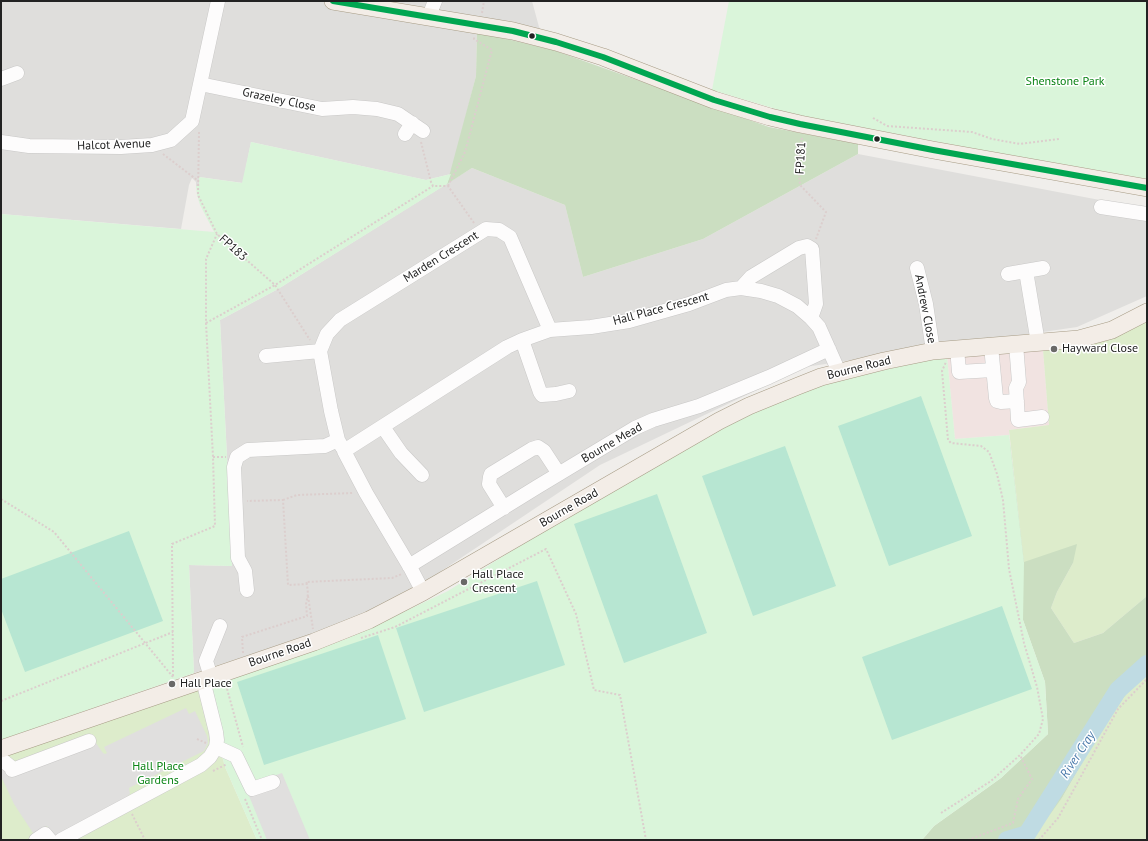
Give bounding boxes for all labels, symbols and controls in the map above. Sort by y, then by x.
unlabelled marker [527,31,537,41]
park label: Shenstone Park [1026,75,1104,89]
street label: Grazeley Close [241,85,317,115]
unlabelled marker [872,134,882,144]
street label: Halcot Avenue [77,137,151,153]
street label: FP181 [793,141,809,175]
street label: Marden Crescent [401,228,481,286]
street label: FP183 [216,232,250,264]
street label: Andrew Close [911,273,939,345]
street label: Hall Place Crescent [612,289,710,329]
place label: Hayward Close [1062,342,1138,356]
marker: Hayward Close [1049,344,1059,354]
street label: Bourne Road [826,353,892,383]
street label: Bourne Mead [579,420,645,466]
street label: Bourne Road [537,485,601,531]
place label: Hall Place Crescent [472,568,524,596]
marker: Hall Place Crescent [459,577,469,587]
street label: Bourne Road [247,636,313,670]
place label: Hall Place [180,677,232,691]
marker: Hall Place [167,679,177,689]
water label: River Cray [1057,729,1099,781]
park label: Hall Place Gardens [132,760,184,788]

